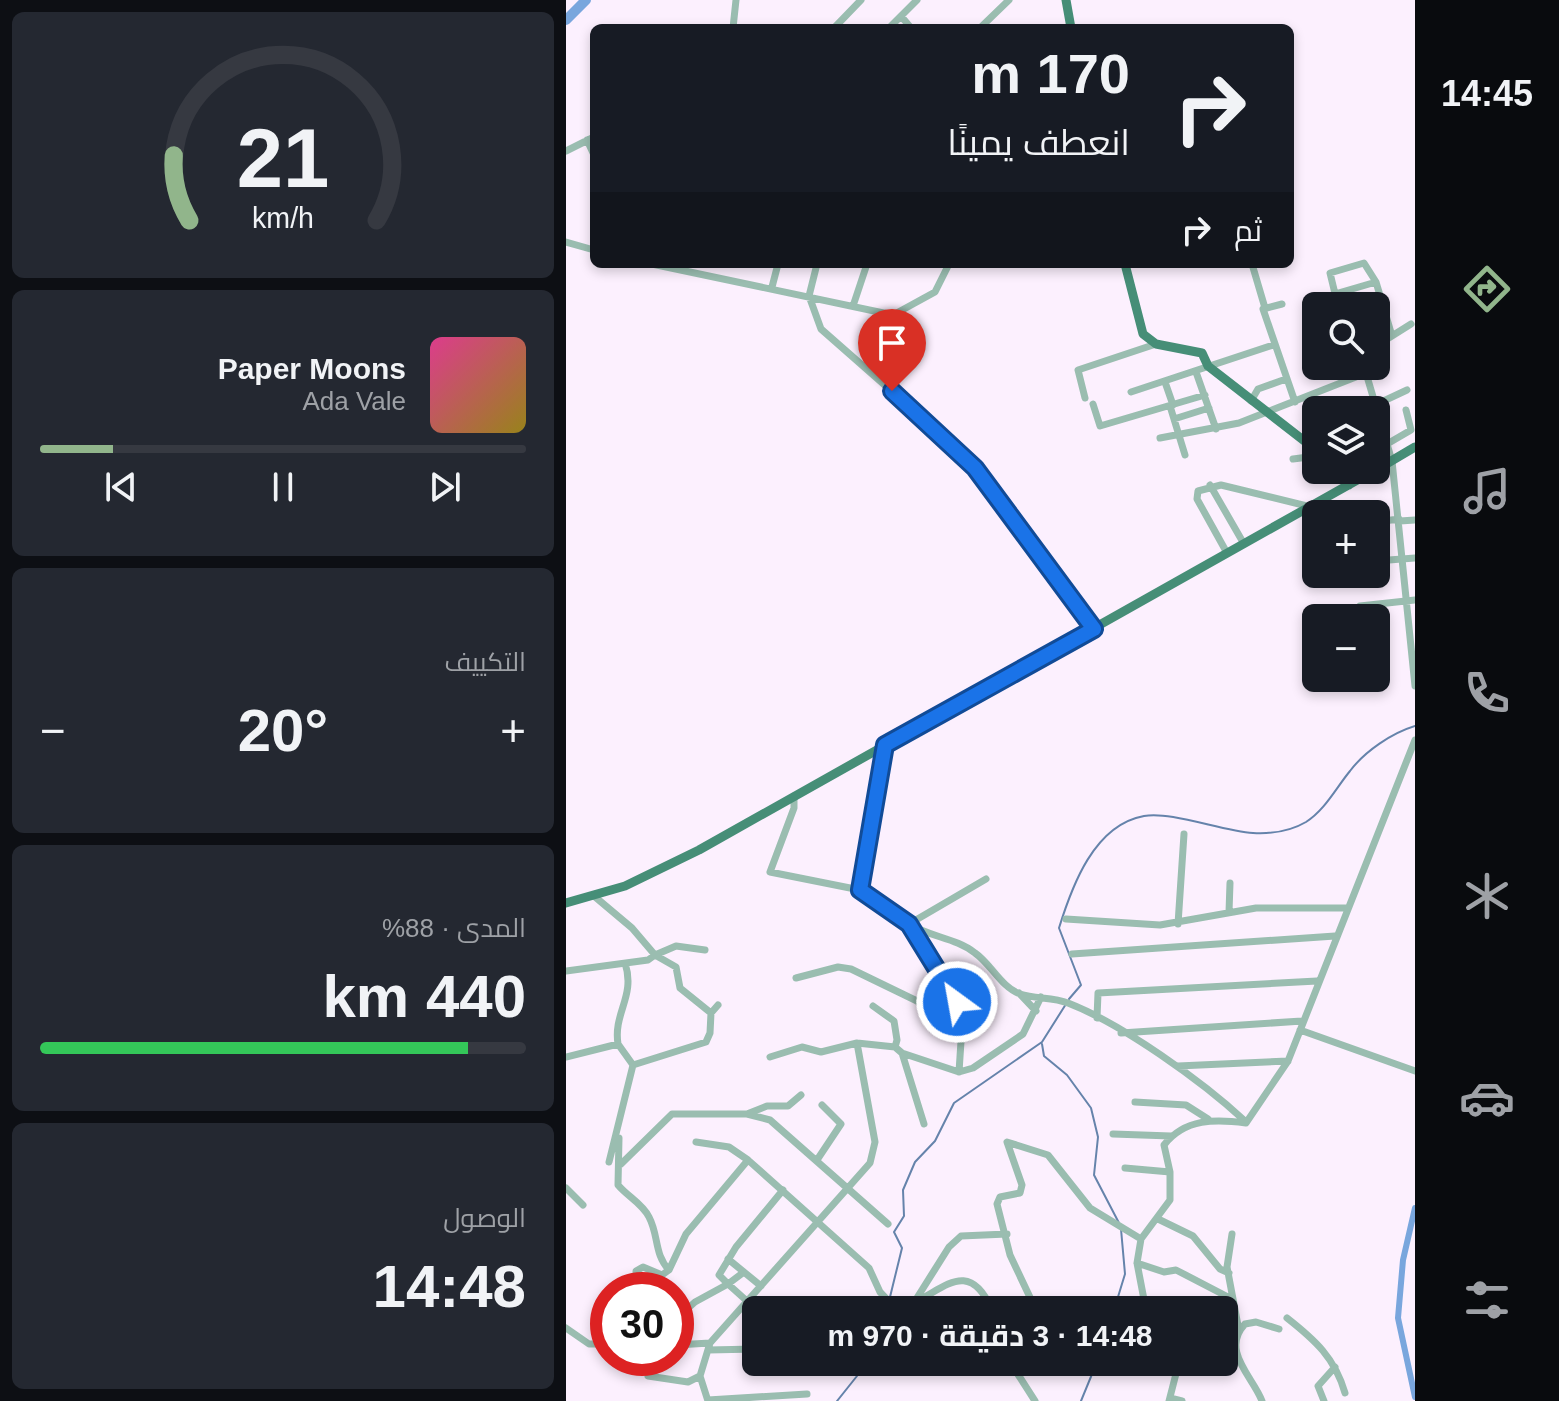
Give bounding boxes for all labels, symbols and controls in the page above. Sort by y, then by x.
text: 170 m [971,42,1130,105]
icon: right [1158,56,1262,160]
text: 14:45 [1441,73,1533,114]
text: 21 [237,111,329,204]
text: انعطف يمينًا [947,122,1130,163]
text: km/h [252,202,314,234]
icon: right [1174,208,1218,252]
text: ثم [1234,214,1262,247]
icon: directions [1459,261,1515,317]
map controls [1302,292,1390,692]
button: search [1302,292,1390,380]
pin [858,309,926,391]
icon: arrive [870,321,914,365]
text: Paper Moons [218,352,406,385]
text: Ada Vale [302,386,406,416]
button: layers [1302,396,1390,484]
icon: music [1459,463,1515,519]
icon: previous [99,465,143,509]
icon: pause [261,465,305,509]
icon: next [423,465,467,509]
button: + [1302,500,1390,588]
button: − [1302,604,1390,692]
text: التكييف [444,647,526,677]
icon: phone [1459,665,1515,721]
text: 20° [238,697,328,764]
text: − [40,706,66,755]
text: + [500,706,526,755]
icon: climate [1459,868,1515,924]
text: المدى · 88% [382,913,526,943]
position arrow [915,960,999,1044]
text: 440 km [323,963,526,1030]
icon: car [1459,1070,1515,1126]
text: الوصول [443,1203,526,1233]
text: 14:48 [373,1253,526,1320]
speed limit sign: 30 [590,1272,694,1376]
icon: filters [1459,1272,1515,1328]
text: 14:48 · 3 دقيقة · 970 m [828,1319,1153,1352]

